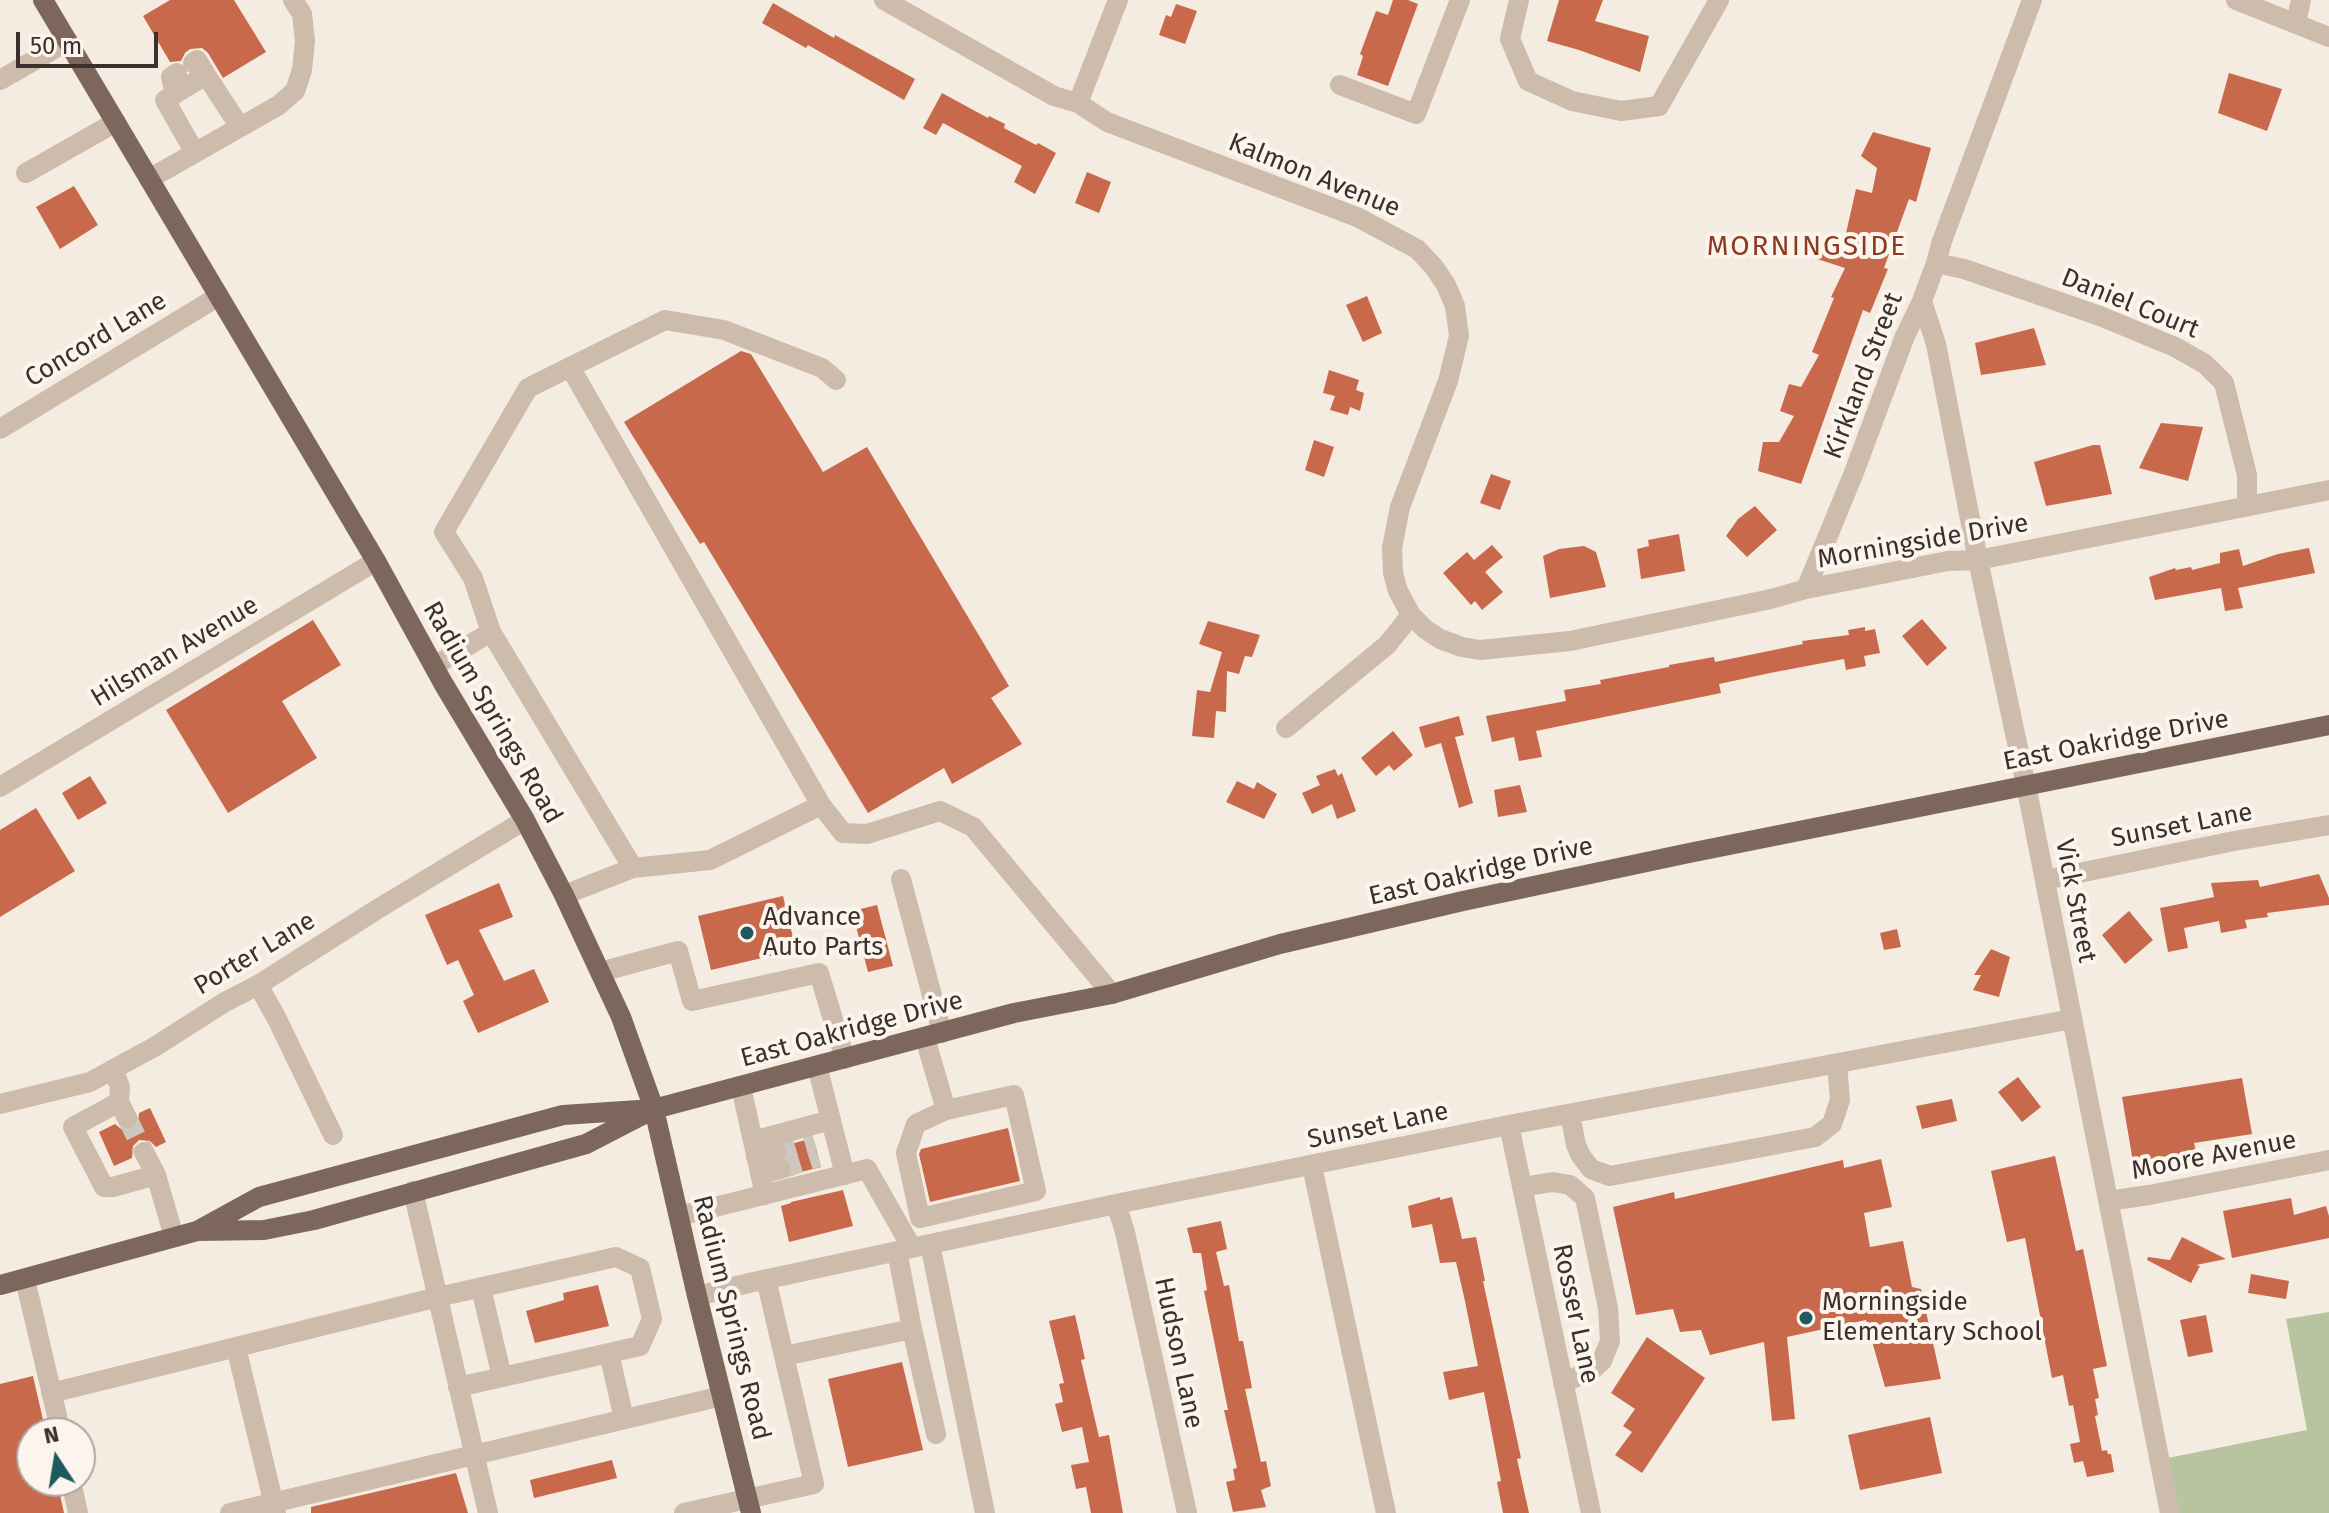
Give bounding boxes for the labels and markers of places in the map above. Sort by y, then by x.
place label: Advance Auto Parts [763,902,883,964]
marker: Advance Auto Parts [738,924,756,942]
place label: Morningside Elementary School [1822,1287,2042,1348]
marker: Morningside Elementary School [1797,1309,1815,1327]

